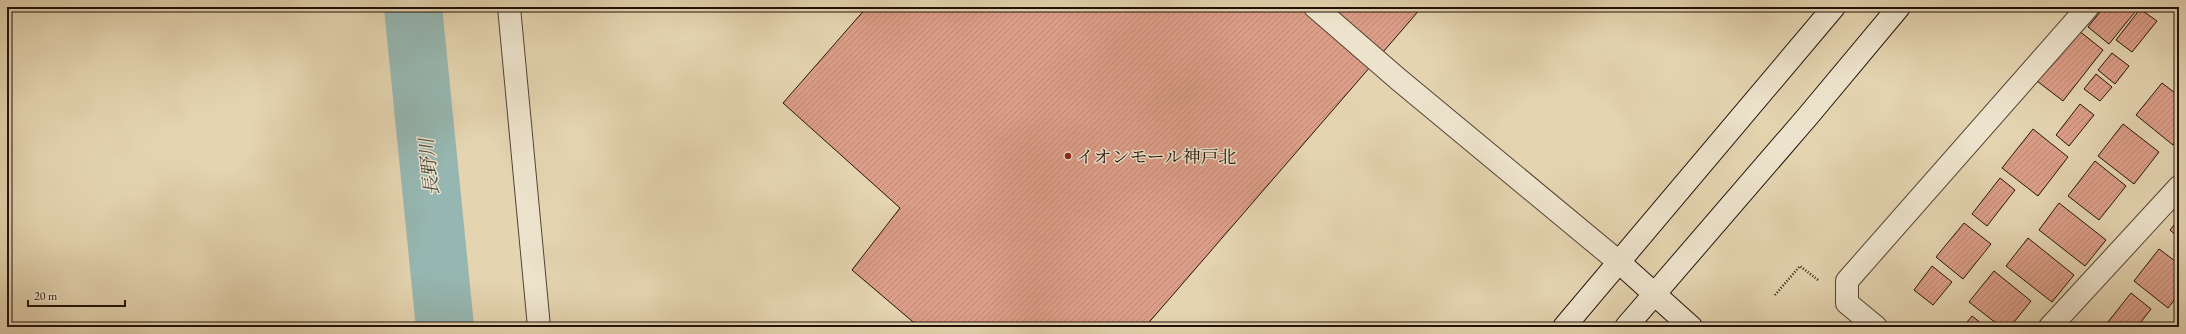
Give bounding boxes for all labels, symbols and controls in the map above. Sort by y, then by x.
water label: 長野川 [413,135,444,197]
place label: イオンモール神戸北 [1076,145,1236,168]
marker: イオンモール神戸北 [1063,151,1073,161]
scale bar [28,282,125,308]
text: 20 m [34,288,58,304]

